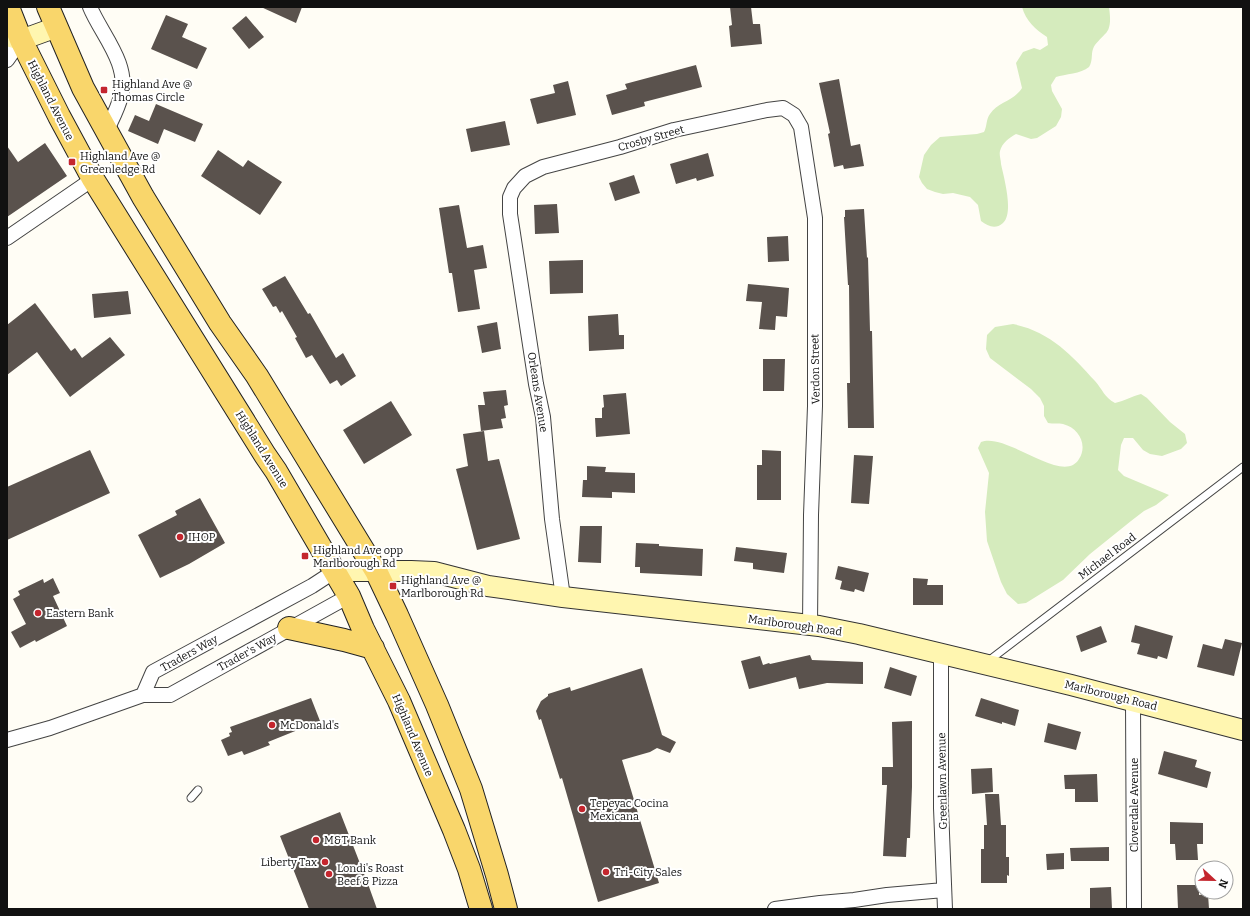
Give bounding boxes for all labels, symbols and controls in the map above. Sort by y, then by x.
street label: Highland Avenue [25,58,76,143]
place label: Highland Ave @ Thomas Circle [112,78,192,104]
marker: Highland Ave @ Thomas Circle [99,85,109,95]
street label: Crosby Street [617,123,686,154]
place label: Highland Ave @ Greenledge Rd [80,150,160,176]
marker: Highland Ave @ Greenledge Rd [67,157,77,167]
street label: Verdon Street [808,334,823,404]
street label: Orleans Avenue [525,351,550,433]
street label: Highland Avenue [233,408,290,490]
street label: Michael Road [1076,530,1139,582]
place label: IHOP [188,531,216,544]
marker: IHOP [175,532,185,542]
place label: Highland Ave opp Marlborough Rd [313,544,404,570]
marker: Highland Ave opp Marlborough Rd [300,551,310,561]
place label: Highland Ave @ Marlborough Rd [401,574,484,600]
marker: Highland Ave @ Marlborough Rd [388,581,398,591]
place label: Eastern Bank [46,607,114,620]
marker: Eastern Bank [33,608,43,618]
street label: Marlborough Road [747,612,843,639]
street label: Trader's Way [215,631,279,674]
street label: Traders Way [158,632,220,674]
street label: Marlborough Road [1063,678,1159,713]
street label: Highland Avenue [389,692,436,778]
place label: McDonald's [280,719,339,732]
marker: McDonald's [267,720,277,730]
street label: Greenlawn Avenue [935,732,950,830]
street label: Cloverdale Avenue [1128,758,1141,852]
place label: Tepeyac Cocina Mexicana [590,797,669,823]
marker: Tepeyac Cocina Mexicana [577,804,587,814]
place label: M&T Bank [324,834,377,847]
marker: M&T Bank [311,835,321,845]
place label: Liberty Tax [261,856,317,869]
marker: Liberty Tax [320,857,330,867]
north arrow [1194,860,1234,900]
place label: Londi's Roast Beef & Pizza [337,862,404,888]
place label: Tri-City Sales [614,866,682,879]
marker: Tri-City Sales [601,867,611,877]
marker: Londi's Roast Beef & Pizza [324,869,334,879]
text: N [1215,877,1230,890]

